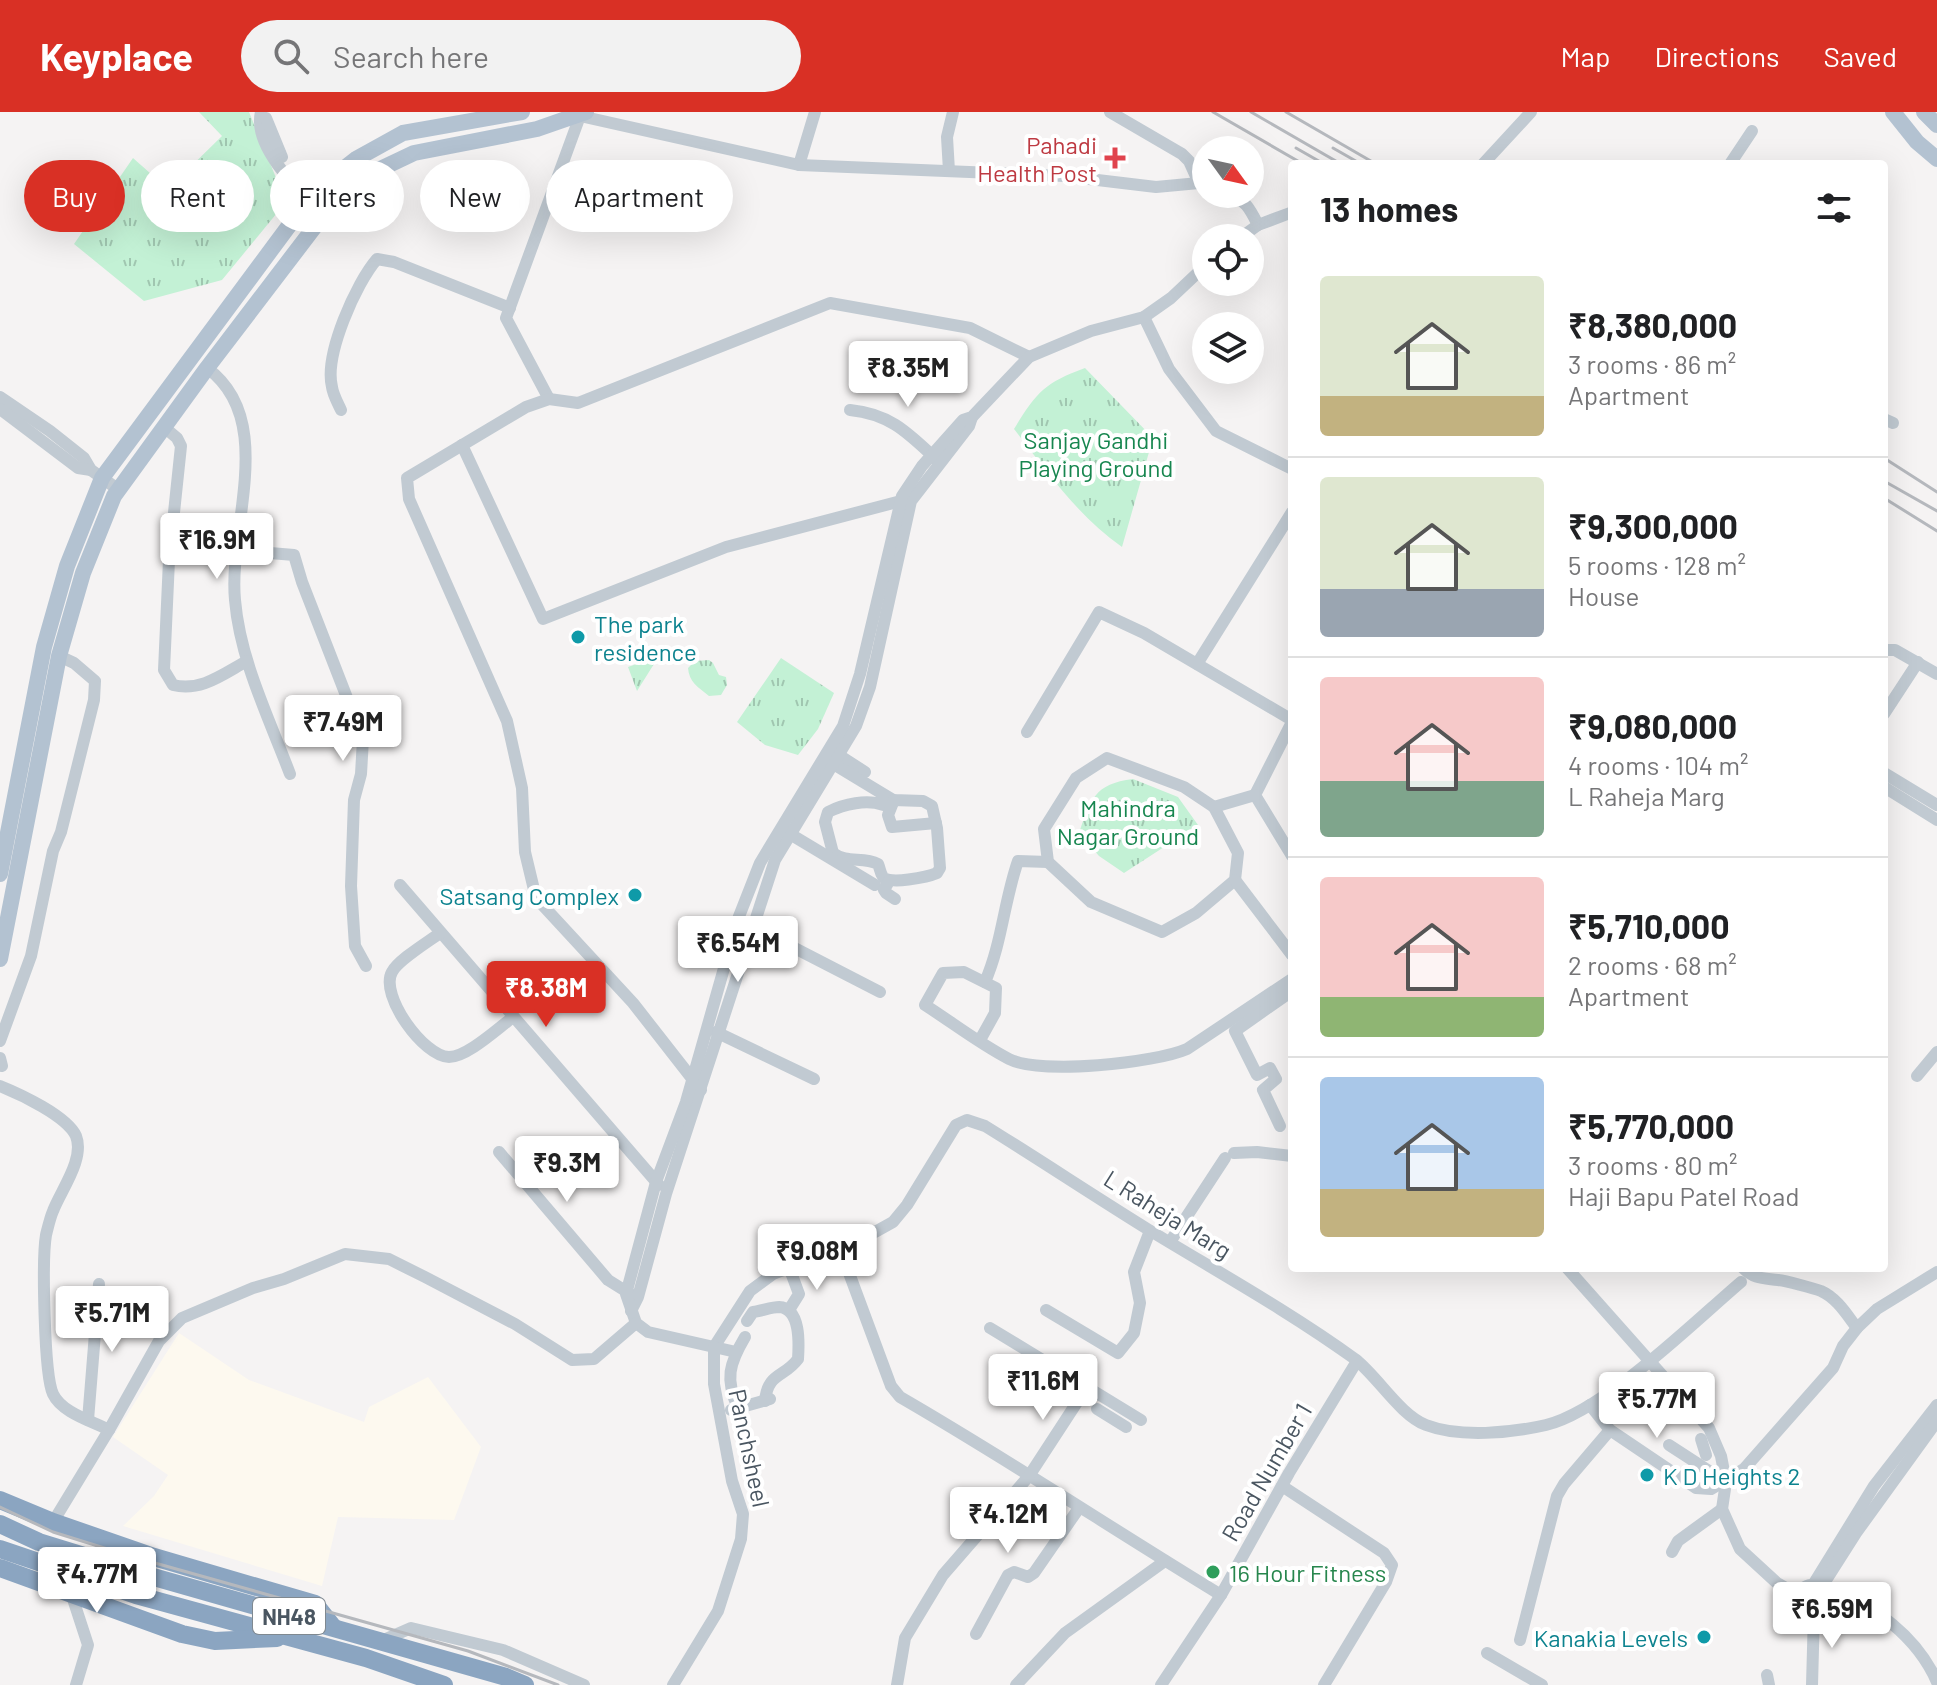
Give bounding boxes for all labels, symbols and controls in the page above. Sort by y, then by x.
search box [241,20,801,92]
text: Keyplace [40,33,193,79]
icon: search [269,34,313,78]
text: Search here [333,38,489,74]
text: Map [1561,39,1610,73]
text: Directions [1654,39,1780,73]
text: Saved [1824,39,1897,73]
place label: Pahadi Health Post [977,130,1097,187]
north arrow [1192,136,1264,208]
map controls [1192,136,1264,384]
marker: Pahadi Health Post [1104,147,1126,169]
chip: Buy [24,160,125,232]
chip: Rent [141,160,254,232]
chip: Filters [270,160,404,232]
chip: New [420,160,530,232]
chip: Apartment [546,160,733,232]
icon: filters [1812,186,1856,230]
text: 13 homes [1320,188,1458,229]
button: locate [1192,224,1264,296]
text: ₹8,380,000 [1568,304,1737,345]
icon: home [1384,308,1480,404]
button: layers [1192,312,1264,384]
pin: ₹8.35M [843,341,973,409]
text: 3 rooms · 86 m² [1568,348,1736,379]
text: ₹8.35M [867,351,949,382]
text: Apartment [1568,379,1689,410]
park label: Sanjay Gandhi Playing Ground [1019,425,1173,482]
text: ₹9,300,000 [1568,505,1738,546]
icon: home [1384,509,1480,605]
pin: ₹16.9M [152,513,282,581]
text: ₹16.9M [178,523,256,554]
text: 5 rooms · 128 m² [1568,549,1746,580]
text: House [1568,580,1639,611]
place label: The park residence [594,609,697,666]
marker: The park residence [569,628,587,646]
pin: ₹7.49M [278,695,408,763]
text: ₹7.49M [302,705,384,736]
text: ₹9,080,000 [1568,705,1737,746]
icon: home [1384,709,1480,805]
text: 4 rooms · 104 m² [1568,749,1748,780]
text: L Raheja Marg [1568,780,1725,811]
park label: Mahindra Nagar Ground [1057,793,1199,850]
place label: Satsang Complex [440,881,619,910]
marker: Satsang Complex [626,886,644,904]
text: ₹5,710,000 [1568,905,1730,946]
icon: home [1384,909,1480,1005]
pin: ₹6.54M [673,916,803,984]
text: ₹6.54M [696,926,780,957]
text: 2 rooms · 68 m² [1568,949,1737,980]
pin: ₹8.38M [481,961,611,1029]
text: ₹8.38M [505,971,587,1002]
text: Apartment [1568,980,1689,1011]
text: ₹5,770,000 [1568,1105,1734,1146]
icon: home [1384,1109,1480,1205]
pin: ₹9.3M [511,1136,623,1204]
text: ₹9.3M [533,1146,601,1177]
text: 3 rooms · 80 m² [1568,1149,1738,1180]
street label: L Raheja Marg [1099,1163,1237,1265]
text: Haji Bapu Patel Road [1568,1180,1800,1211]
pin: ₹9.08M [752,1224,882,1292]
text: ₹9.08M [776,1234,858,1265]
pin: ₹5.71M [47,1286,177,1354]
text: ₹5.71M [74,1296,150,1327]
pin: ₹11.6M [978,1354,1108,1422]
text: ₹11.6M [1006,1364,1080,1395]
pin: ₹5.77M [1592,1372,1722,1440]
text: ₹5.77M [1617,1382,1697,1413]
street label: Panchsheel [723,1386,777,1510]
street label: Road Number 1 [1215,1398,1317,1546]
place label: K D Heights 2 [1663,1461,1800,1490]
marker: K D Heights 2 [1638,1466,1656,1484]
pin: ₹4.12M [943,1487,1073,1555]
text: ₹4.12M [968,1497,1048,1528]
pin: ₹4.77M [32,1547,162,1615]
text: ₹4.77M [56,1557,138,1588]
place label: 16 Hour Fitness [1229,1558,1386,1587]
marker: 16 Hour Fitness [1204,1563,1222,1581]
pin: ₹6.59M [1767,1582,1897,1650]
text: ₹6.59M [1791,1592,1873,1623]
road number: NH48 [253,1598,325,1634]
place label: Kanakia Levels [1534,1623,1688,1652]
marker: Kanakia Levels [1695,1628,1713,1646]

